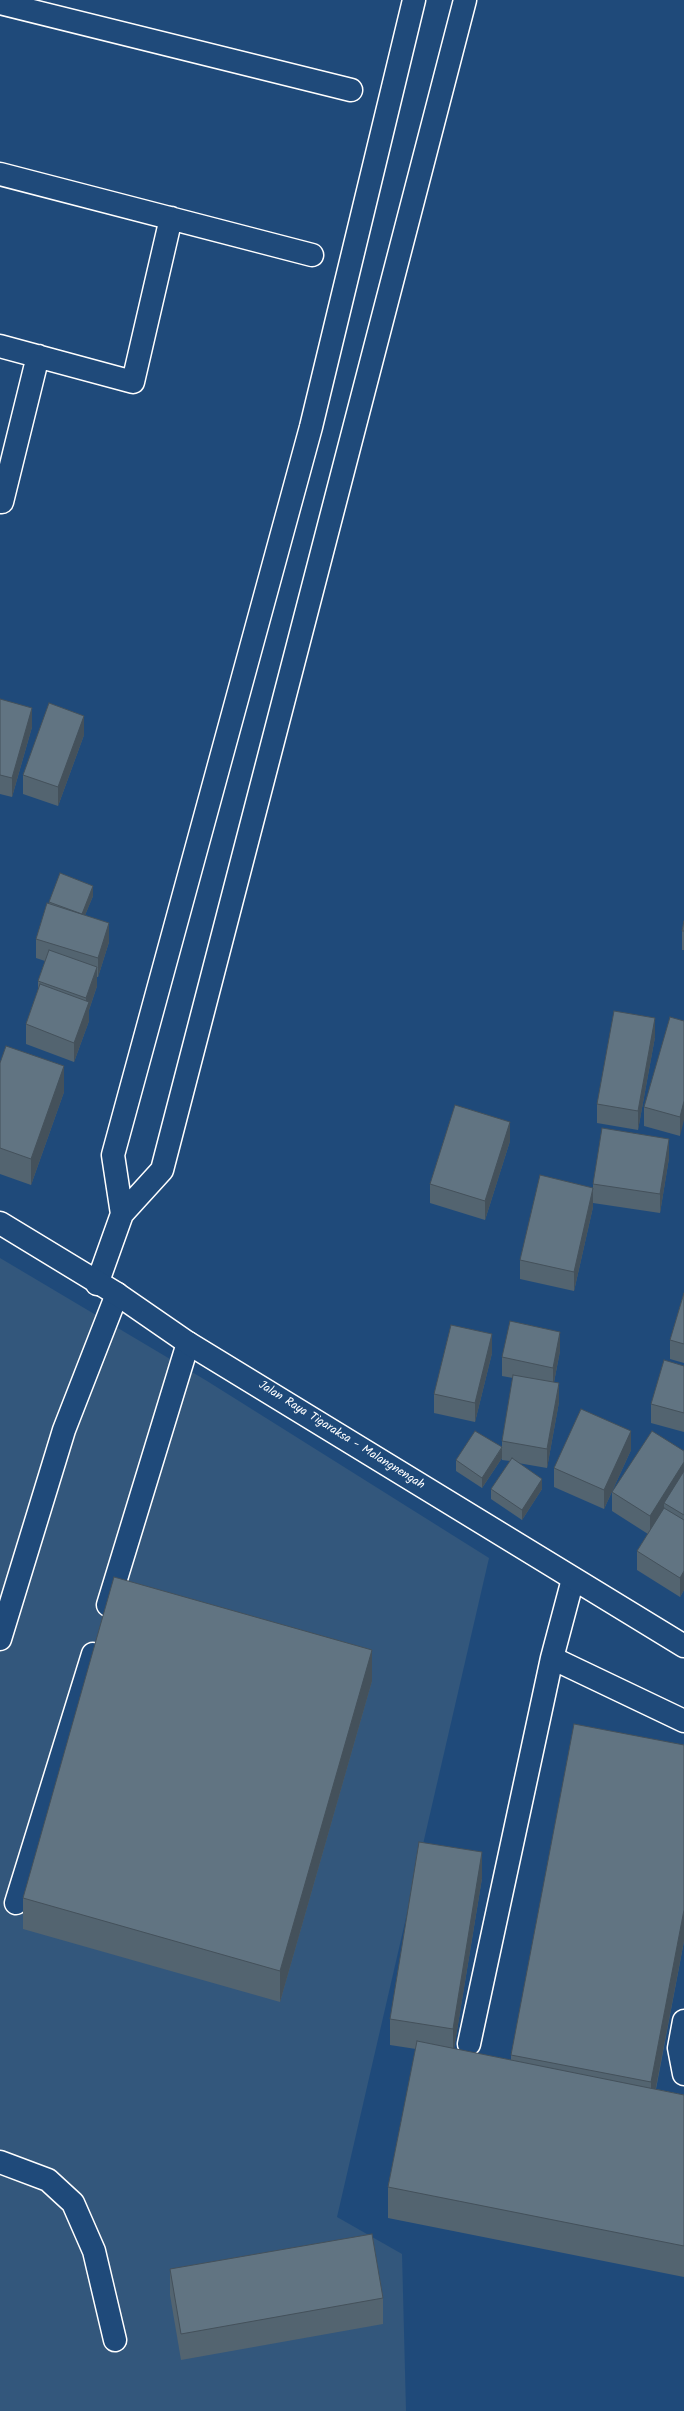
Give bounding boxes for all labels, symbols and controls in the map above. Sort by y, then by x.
street label: Jalan Raya Tigaraksa - Malangnengah [255,1379,427,1493]

